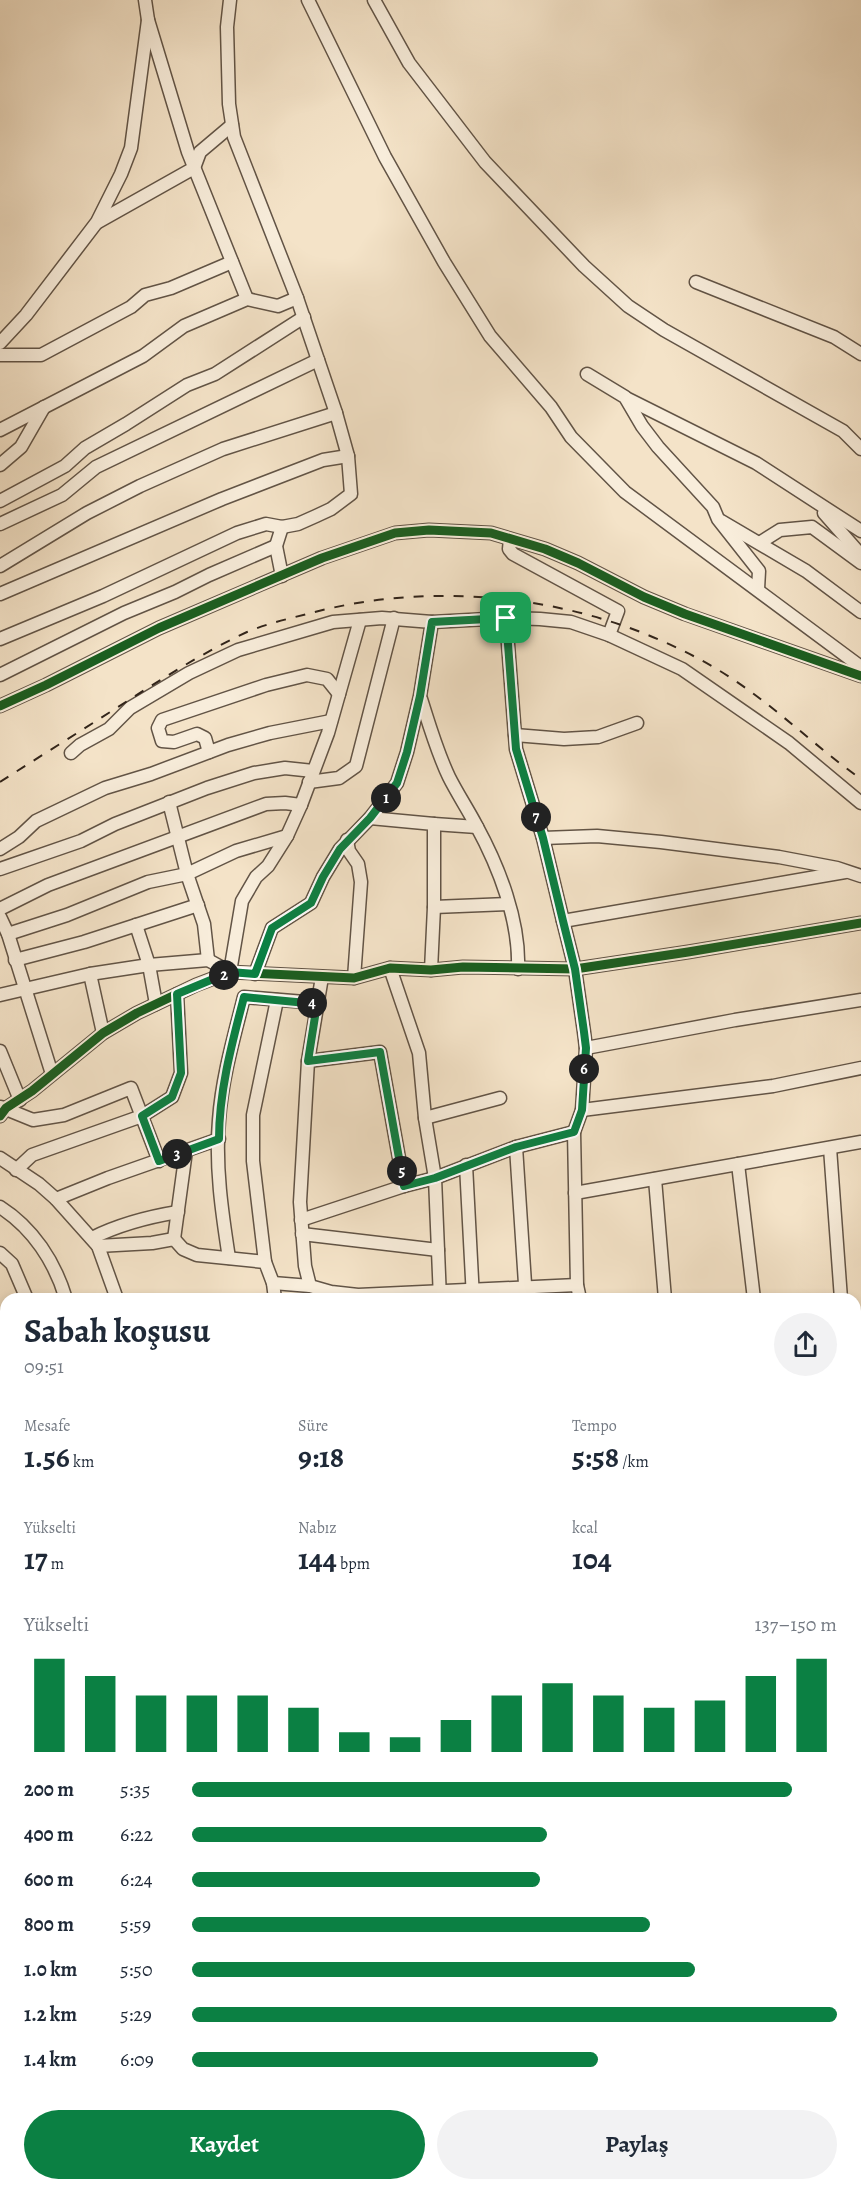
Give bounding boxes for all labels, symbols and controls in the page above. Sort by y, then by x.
pin [480,592,531,643]
icon: arrive [489,601,522,634]
pin: 1 [371,783,401,813]
text: 1 [383,787,389,809]
pin: 7 [521,802,551,832]
text: 7 [533,806,539,828]
pin: 2 [209,960,239,990]
text: 2 [220,964,228,986]
pin: 4 [297,988,327,1018]
text: 4 [308,992,316,1014]
pin: 6 [569,1054,599,1084]
text: 6 [580,1058,588,1080]
pin: 3 [162,1139,192,1169]
text: 3 [174,1143,180,1165]
pin: 5 [387,1156,417,1186]
text: 5 [399,1160,405,1182]
text: Sabah koşusu [24,1308,210,1353]
button: share [774,1313,837,1376]
text: 09:51 [24,1353,64,1380]
text: Mesafe [24,1415,70,1437]
text: Süre [298,1415,328,1437]
text: Tempo [572,1415,617,1437]
text: 1.56 [24,1437,70,1477]
text: 9:18 [298,1437,344,1477]
text: 5:58 [572,1437,619,1477]
text: km [70,1451,94,1473]
text: /km [619,1451,649,1473]
text: Yükselti [24,1517,76,1539]
text: Nabız [298,1517,337,1539]
text: kcal [572,1517,598,1539]
text: 17 [24,1539,48,1579]
text: 144 [298,1539,337,1579]
text: 104 [572,1539,612,1579]
text: m [48,1553,64,1575]
text: bpm [337,1553,370,1575]
text: Yükselti [24,1611,89,1638]
text: 137–150 m [755,1611,837,1638]
text: 200 m [24,1776,74,1803]
text: 5:35 [120,1776,150,1803]
text: 400 m [24,1821,74,1848]
text: 6:22 [120,1821,153,1848]
text: 600 m [24,1866,74,1893]
text: 6:24 [120,1866,153,1893]
text: 800 m [24,1911,74,1938]
text: 5:59 [120,1911,151,1938]
text: 1.0 km [24,1956,77,1983]
text: 5:50 [120,1956,153,1983]
text: 1.2 km [24,2001,77,2028]
text: 5:29 [120,2001,152,2028]
text: 1.4 km [24,2046,77,2073]
text: 6:09 [120,2046,154,2073]
button: Kaydet [24,2110,425,2179]
button: Paylaş [437,2110,837,2179]

